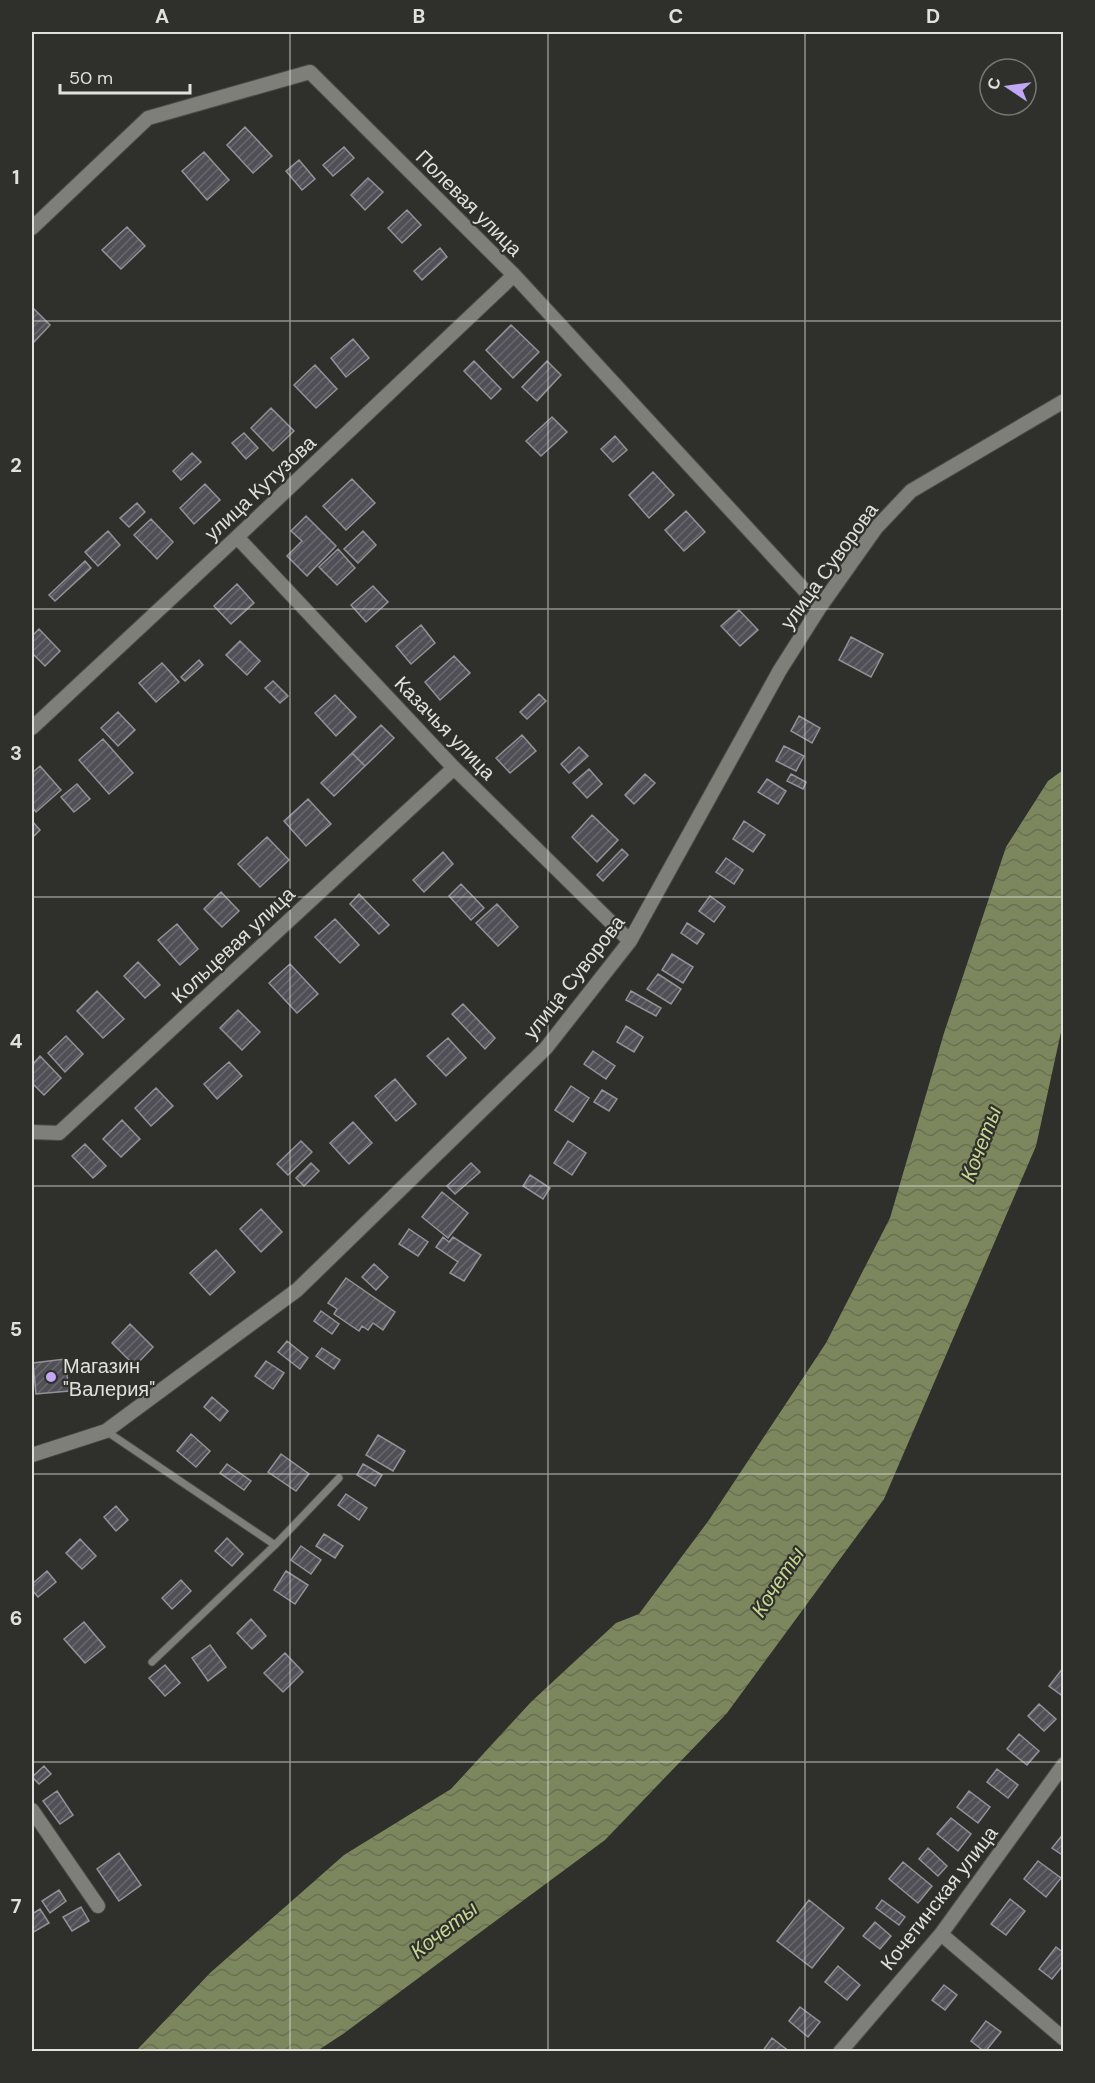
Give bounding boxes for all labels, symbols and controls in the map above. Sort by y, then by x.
text: A [155,3,169,29]
text: B [413,3,425,29]
text: C [669,3,683,29]
text: D [926,3,940,29]
scale bar [60,57,190,95]
north arrow [978,57,1038,117]
text: 50 m [69,66,113,90]
text: С [982,75,1006,92]
street label: Полевая улица [410,144,528,262]
text: 1 [12,164,20,190]
street label: улица Кутузова [199,429,322,546]
text: 2 [10,452,22,478]
street label: улица Суворова [774,497,884,634]
street label: Казачья улица [389,671,502,786]
text: 3 [10,740,22,766]
street label: Кольцевая улица [166,881,301,1009]
street label: улица Суворова [518,909,631,1044]
text: 4 [10,1028,23,1054]
water label: Кочеты [954,1102,1008,1186]
text: 5 [10,1316,22,1342]
place label: Магазин "Валерия" [63,1353,155,1402]
marker: Магазин "Валерия" [44,1370,58,1384]
water label: Кочеты [745,1541,811,1622]
text: 6 [10,1605,22,1631]
street label: Кочетинская улица [875,1820,1004,1975]
text: 7 [11,1893,22,1919]
water label: Кочеты [405,1895,484,1965]

